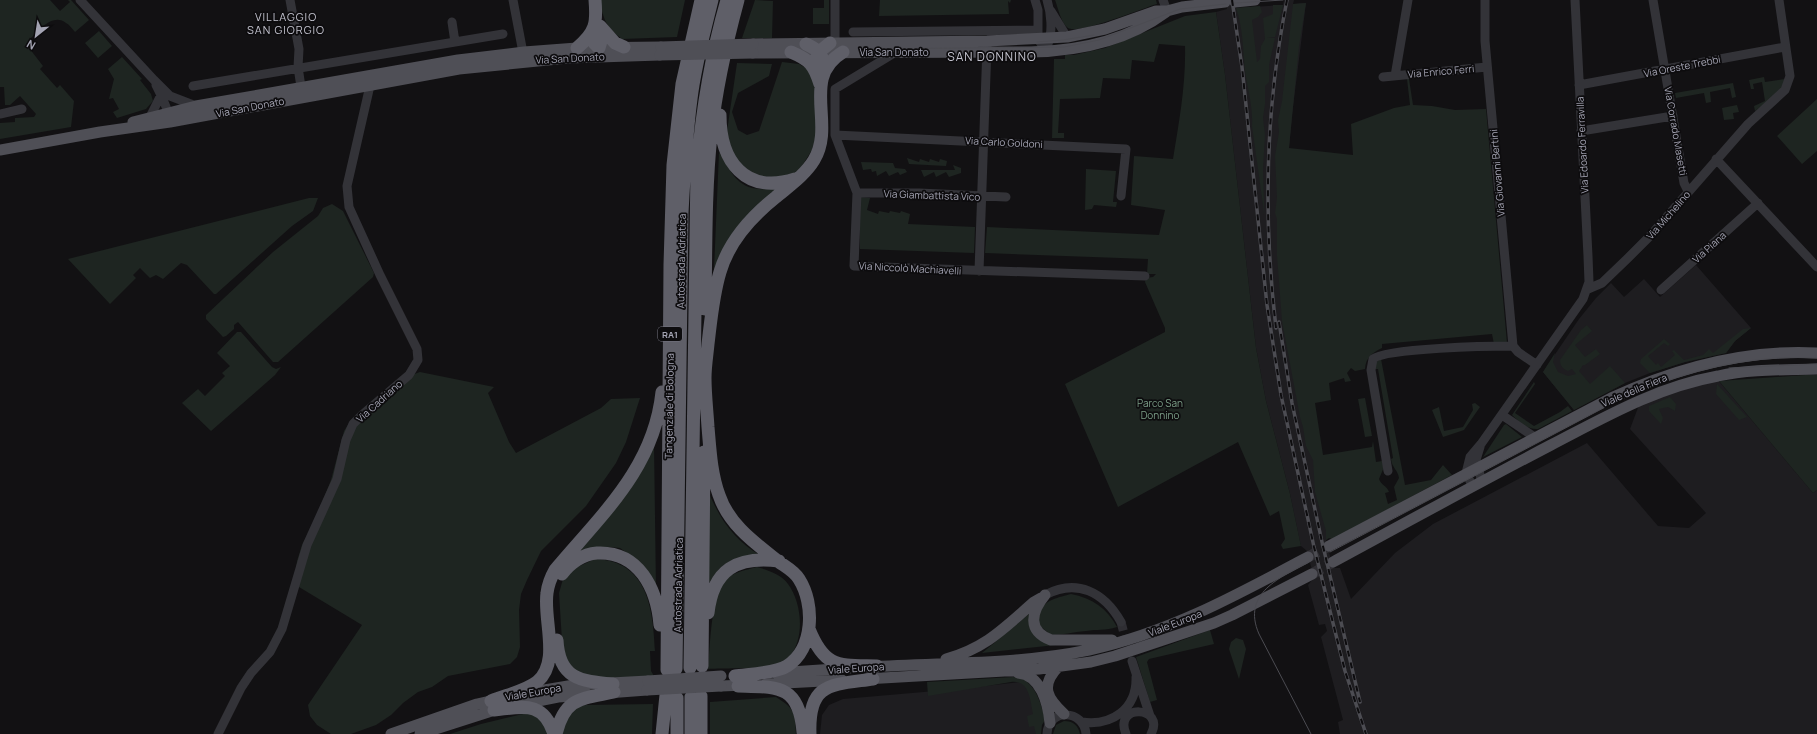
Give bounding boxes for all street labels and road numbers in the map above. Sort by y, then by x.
street label: Via San Donato [859,45,929,59]
street label: Via San Donato [535,49,605,67]
street label: Via Oreste Trebbi [1642,52,1722,80]
street label: Via Enrico Ferri [1407,61,1475,81]
street label: Via Corrado Masetti [1661,85,1691,177]
street label: Via San Donato [215,94,285,120]
street label: Via Edoardo Ferravilla [1572,96,1592,194]
street label: Via Giovanni Bertini [1486,129,1508,217]
street label: Via Carlo Goldoni [965,133,1043,151]
street label: Via Giambattista Vico [883,186,981,204]
street label: Via Michelino [1643,188,1693,242]
street label: Autostrada Adriatica [673,213,689,309]
street label: Via Piana [1689,228,1729,266]
street label: Via Niccolò Machiavelli [858,258,962,278]
road number: RA1 [658,327,682,341]
street label: Tangenziale di Bologna [661,353,677,459]
street label: Viale della Fiera [1599,370,1669,410]
street label: Via Cadriano [353,376,405,426]
street label: Autostrada Adriatica [670,537,686,633]
street label: Viale Europa [1146,606,1204,640]
street label: Viale Europa [827,659,885,677]
street label: Viale Europa [504,680,562,704]

